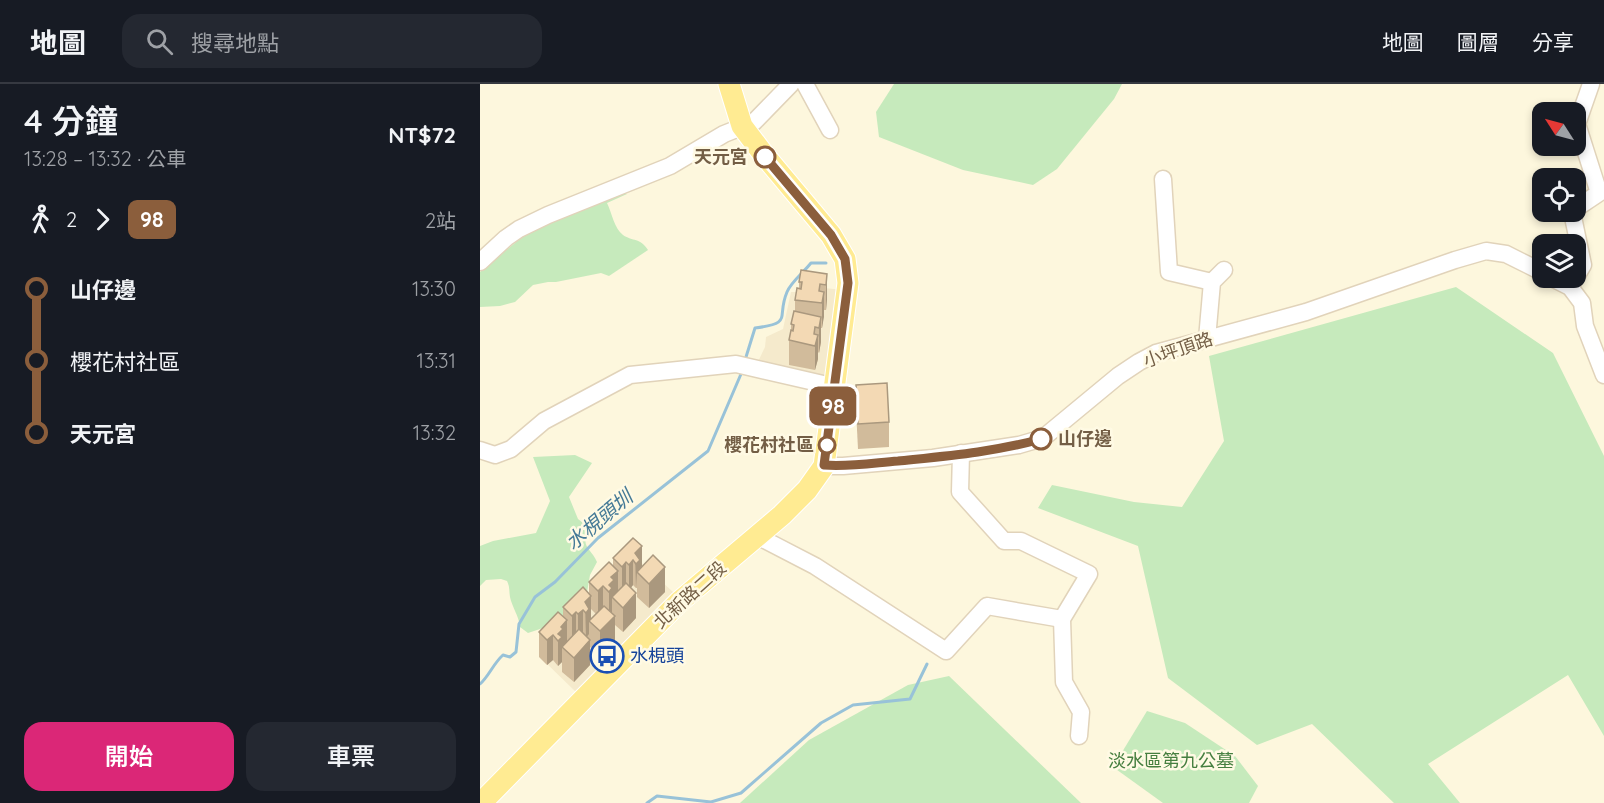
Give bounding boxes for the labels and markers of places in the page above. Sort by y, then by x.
place label: 天元宮 [694,145,748,168]
marker: 天元宮 [754,146,776,168]
place label: 山仔邊 [1058,427,1112,450]
marker: 山仔邊 [1030,428,1052,450]
place label: 櫻花村社區 [724,433,814,456]
marker: 櫻花村社區 [818,436,836,454]
bus stop icon: 水梘頭 [589,638,625,674]
place label: 水梘頭 [630,644,684,667]

